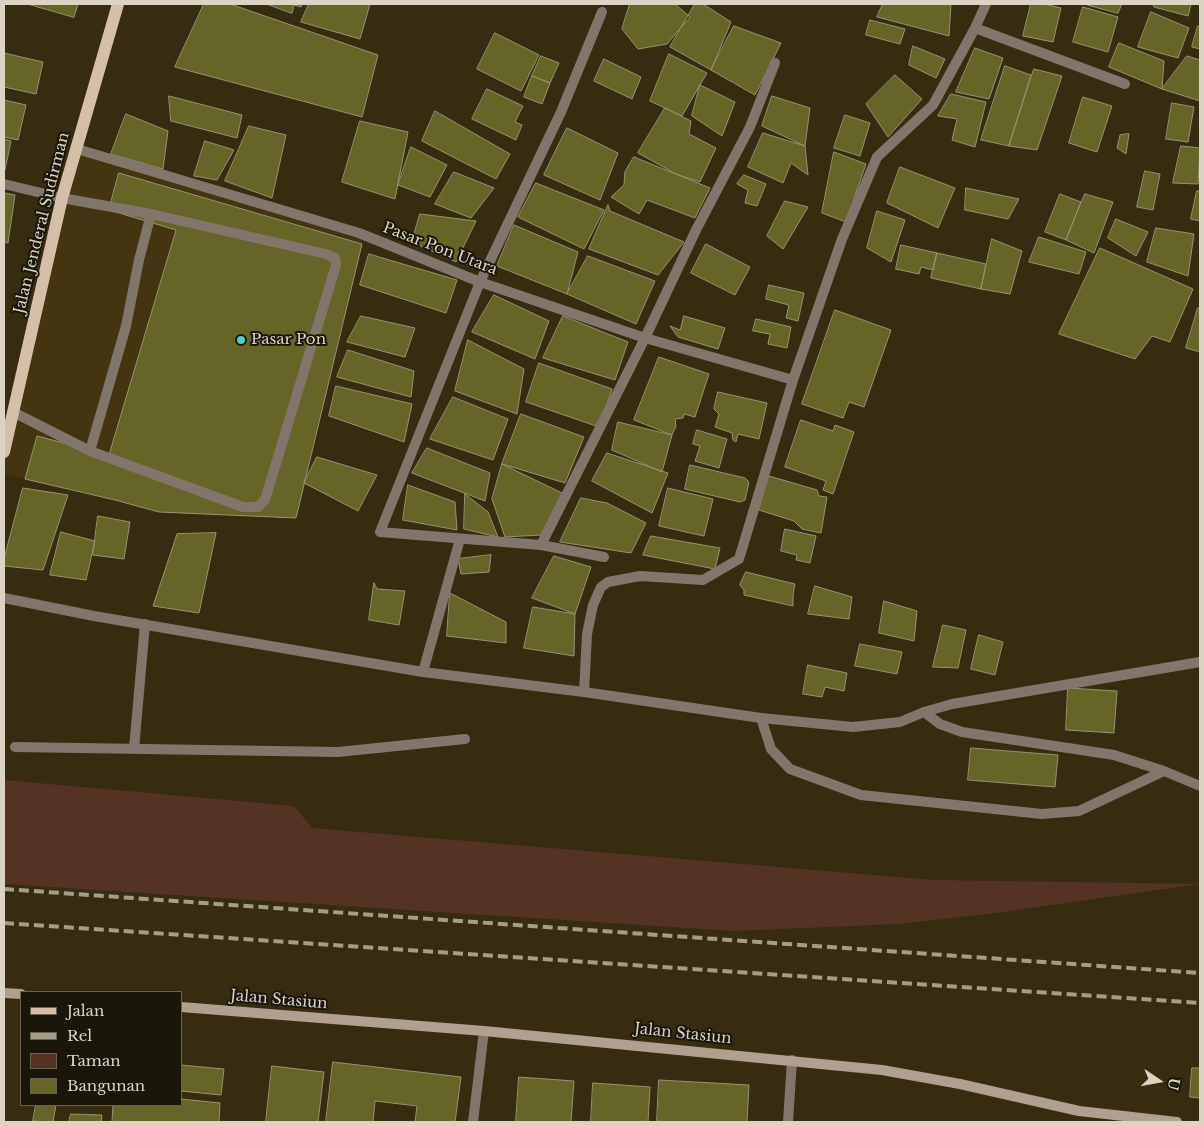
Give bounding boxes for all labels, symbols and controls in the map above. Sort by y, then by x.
street label: Jalan Jenderal Sudirman [11,130,73,316]
street label: Pasar Pon Utara [380,219,500,279]
place label: Pasar Pon [251,331,326,349]
marker: Pasar Pon [235,334,247,346]
street label: Jalan Stasiun [230,987,328,1013]
legend [20,991,182,1106]
text: Jalan [67,1001,104,1020]
street label: Jalan Stasiun [634,1020,732,1048]
text: Rel [67,1026,92,1045]
text: Taman [67,1051,121,1070]
north arrow [1134,1056,1184,1106]
text: Bangunan [67,1076,145,1095]
text: U [1164,1076,1184,1092]

